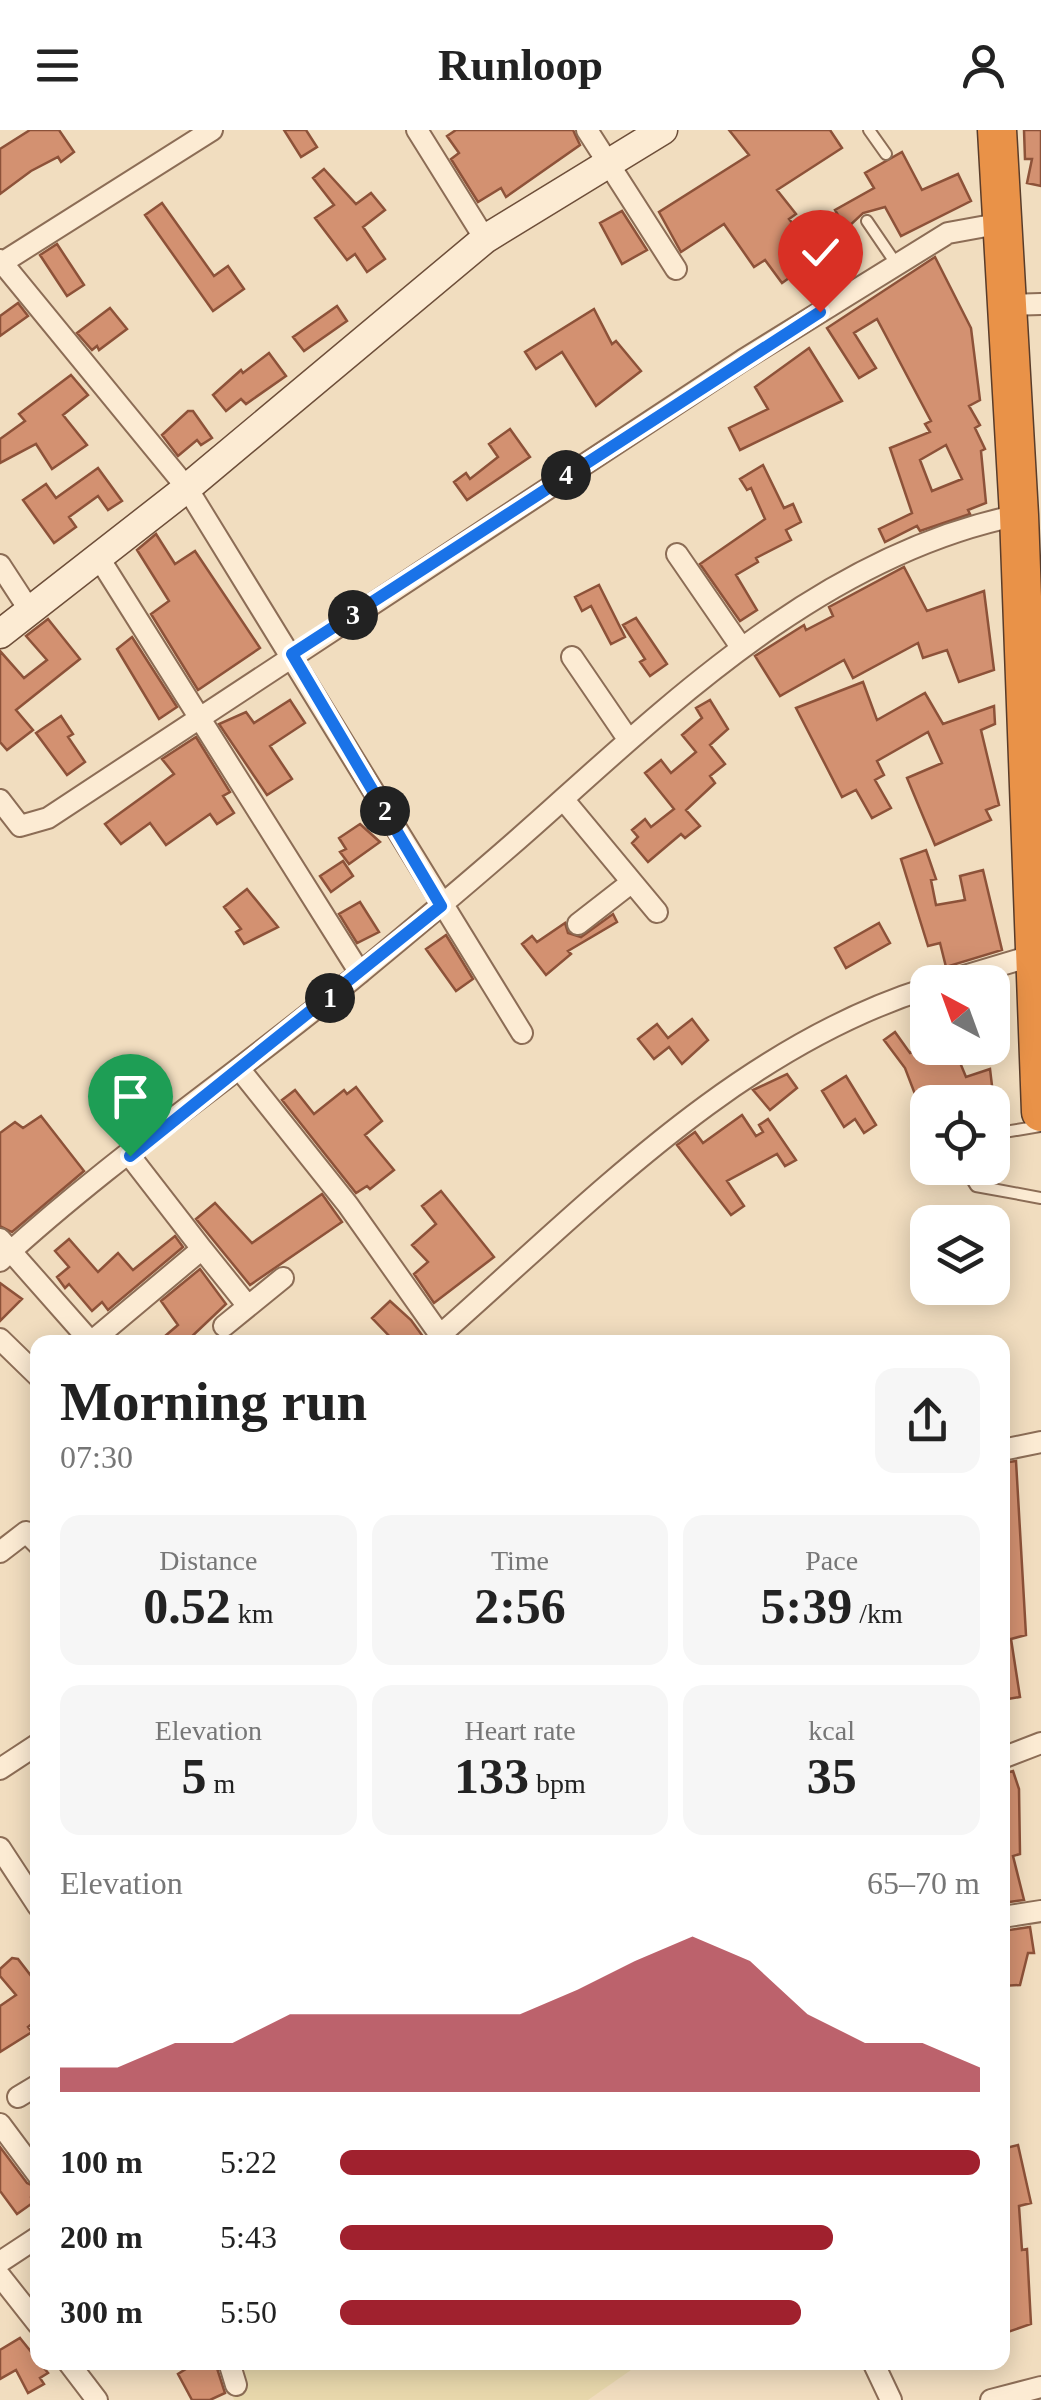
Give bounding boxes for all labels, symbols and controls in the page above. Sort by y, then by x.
icon: menu [30,38,85,93]
icon: person [956,38,1011,93]
text: Runloop [438,40,603,90]
pin [778,210,863,313]
icon: check [793,225,848,280]
pin: 4 [541,450,591,500]
text: 4 [559,459,573,490]
pin: 3 [328,590,378,640]
text: 3 [346,599,360,630]
pin: 2 [360,786,410,836]
text: 2 [378,795,392,826]
north arrow [910,965,1010,1065]
map controls [910,965,1010,1305]
pin: 1 [305,973,355,1023]
text: 1 [323,982,337,1013]
pin [88,1054,173,1157]
icon: arrive [103,1069,158,1124]
button: locate [910,1085,1010,1185]
button: layers [910,1205,1010,1305]
button: share [875,1368,980,1473]
text: Morning run [60,1371,367,1432]
text: 07:30 [60,1439,133,1475]
text: Distance [159,1545,257,1576]
text: Time [491,1545,549,1576]
text: Pace [805,1545,858,1576]
text: 0.52 [143,1578,231,1634]
text: 2:56 [474,1578,566,1634]
text: 5:39 [761,1578,852,1634]
text: km [231,1598,273,1629]
text: /km [852,1598,903,1629]
text: Elevation [155,1715,262,1746]
text: Heart rate [464,1715,576,1746]
text: kcal [808,1715,855,1746]
text: 5 [181,1748,206,1804]
text: 133 [454,1748,529,1804]
text: 35 [807,1748,857,1804]
text: m [206,1768,235,1799]
text: bpm [529,1768,586,1799]
text: Elevation [60,1865,183,1901]
text: 65–70 m [867,1865,980,1901]
text: 100 m [60,2144,143,2180]
text: 5:22 [220,2144,277,2180]
text: 200 m [60,2219,143,2255]
text: 5:43 [220,2219,277,2255]
text: 300 m [60,2294,143,2330]
text: 5:50 [220,2294,277,2330]

